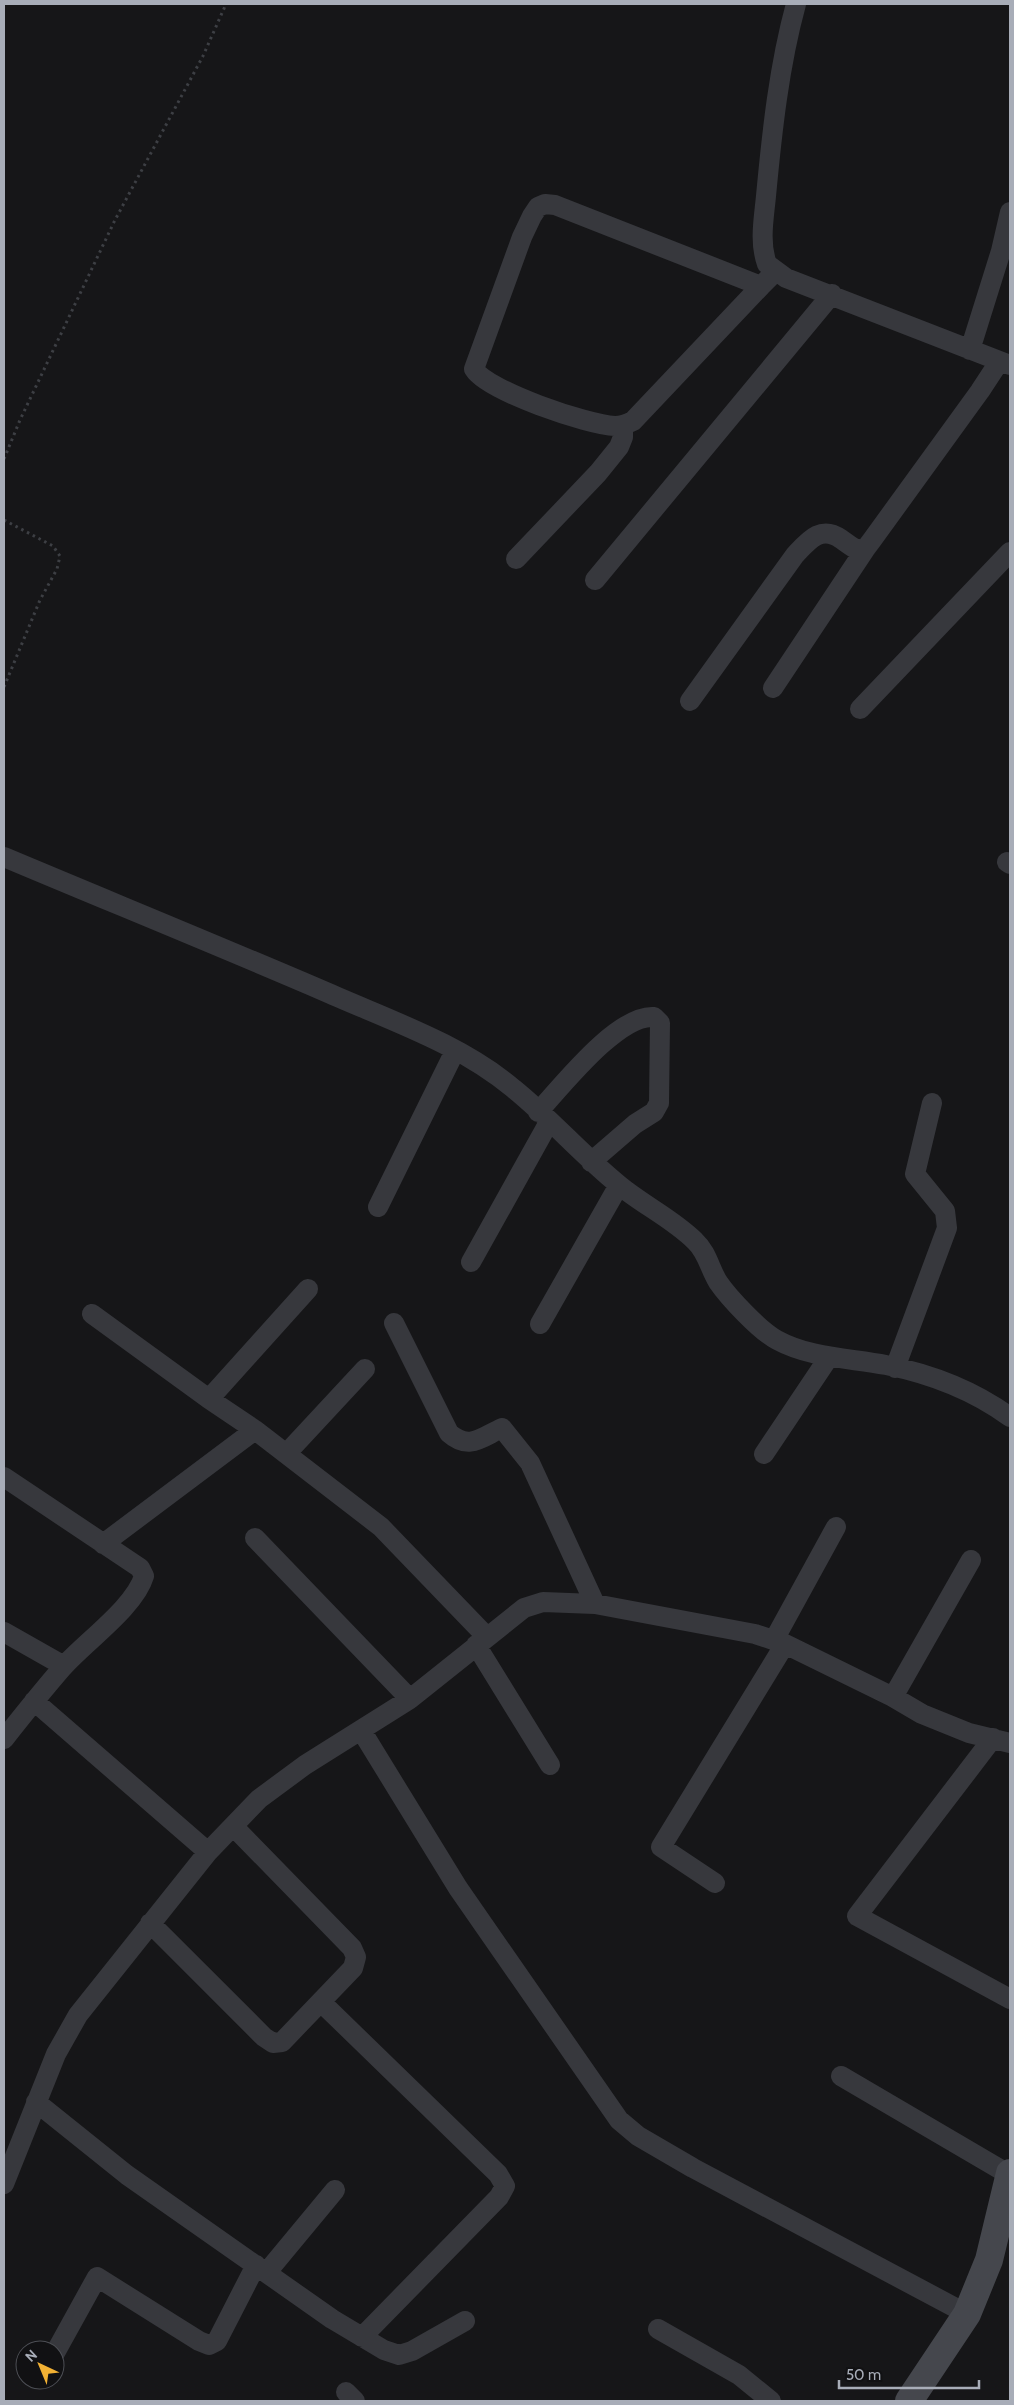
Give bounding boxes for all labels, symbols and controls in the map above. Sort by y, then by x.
north arrow [15,2340,65,2390]
text: N [21,2346,41,2366]
scale bar [839,2358,979,2390]
text: 50 m [846,2366,881,2384]

